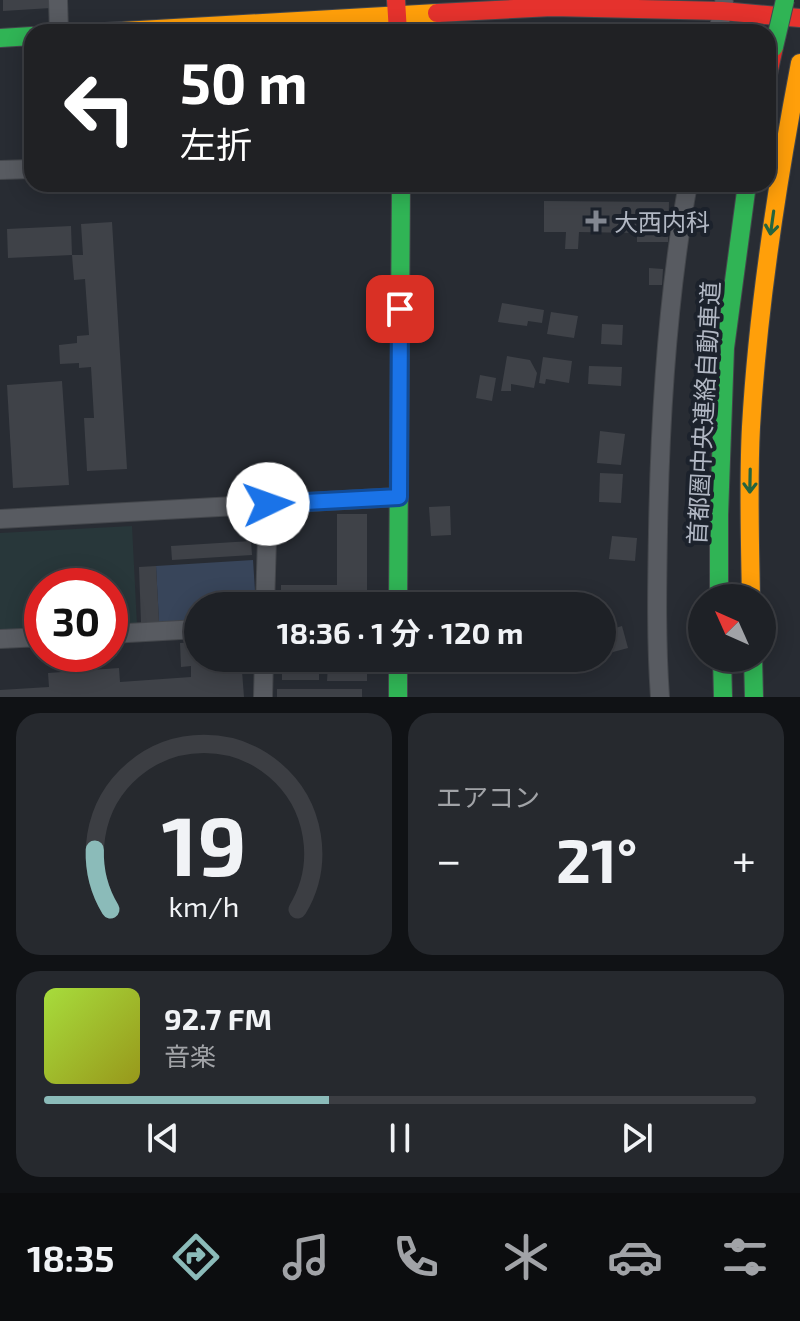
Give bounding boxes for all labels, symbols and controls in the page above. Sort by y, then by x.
text: 50 m [180,48,308,115]
icon: left [48,56,152,160]
text: 左折 [180,122,252,165]
place label: 大西内科 [614,207,710,236]
one-way arrow [764,209,779,235]
marker: 大西内科 [585,210,607,232]
pin [366,275,434,343]
street label: 首都圏中央連絡自動車道 [682,280,724,546]
icon: arrive [378,287,422,331]
position arrow [226,462,310,546]
one-way arrow [742,467,758,494]
speed limit sign: 30 [24,568,128,672]
north arrow [688,584,776,672]
map controls [688,584,776,672]
text: 18:36 · 1 分 · 120 m [277,614,523,650]
text: エアコン [436,781,540,812]
text: 19 [161,793,247,893]
text: 21° [556,823,637,895]
text: − [436,832,462,885]
text: + [732,832,756,885]
text: km/h [169,888,239,923]
text: 92.7 FM [164,1000,272,1036]
text: 音楽 [164,1040,216,1071]
icon: previous [141,1116,185,1160]
icon: pause [378,1116,422,1160]
icon: next [615,1116,659,1160]
icon: directions [168,1229,224,1285]
icon: music [278,1229,334,1285]
icon: phone [388,1229,444,1285]
icon: climate [498,1229,554,1285]
icon: car [607,1229,663,1285]
icon: filters [717,1229,773,1285]
text: 18:35 [27,1236,114,1279]

